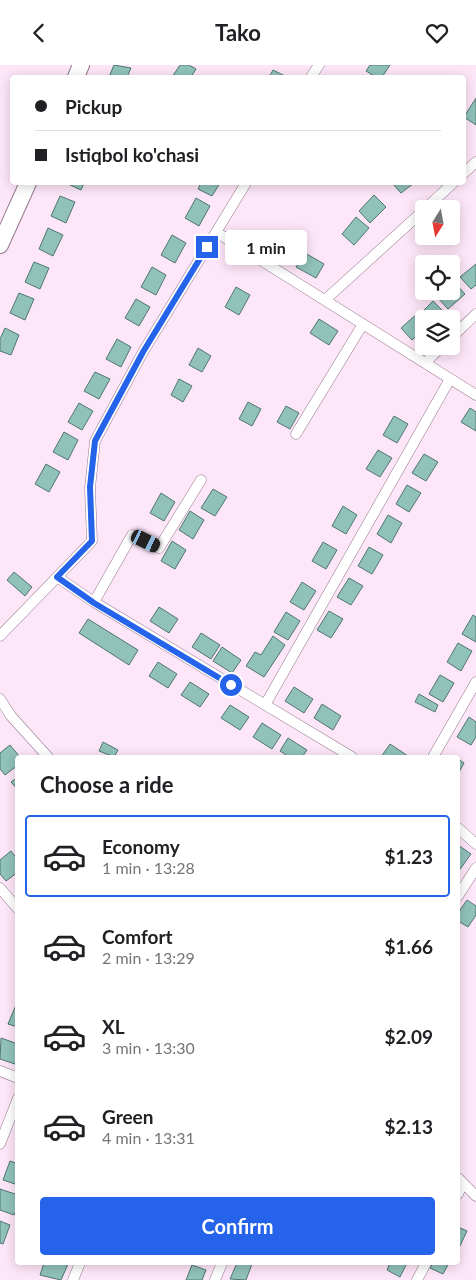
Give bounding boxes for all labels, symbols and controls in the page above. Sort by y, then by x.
icon: back [25,19,53,47]
text: Tako [215,19,261,46]
icon: heart [423,19,451,47]
text: Pickup [65,95,122,118]
text: Istiqbol ko'chasi [65,143,199,166]
north arrow [415,200,460,245]
map controls [415,200,460,355]
callout: 1 min [224,229,307,265]
route end [196,236,218,258]
text: 1 min [246,238,286,257]
button: locate [415,255,460,300]
button: layers [415,310,460,355]
car [129,528,162,554]
route start [220,674,242,696]
text: Choose a ride [40,771,174,798]
icon: car [42,834,87,879]
text: Economy [102,835,180,858]
text: $1.23 [384,845,433,868]
text: 1 min · 13:28 [102,858,195,877]
icon: car [42,924,87,969]
text: Comfort [102,925,173,948]
text: $1.66 [384,935,433,958]
text: 2 min · 13:29 [102,948,195,967]
icon: car [42,1014,87,1059]
text: XL [102,1015,125,1038]
text: $2.09 [384,1025,433,1048]
text: 3 min · 13:30 [102,1038,195,1057]
icon: car [42,1104,87,1149]
text: Green [102,1105,153,1128]
text: $2.13 [384,1115,433,1138]
text: 4 min · 13:31 [102,1128,195,1147]
button: Confirm [40,1197,435,1255]

